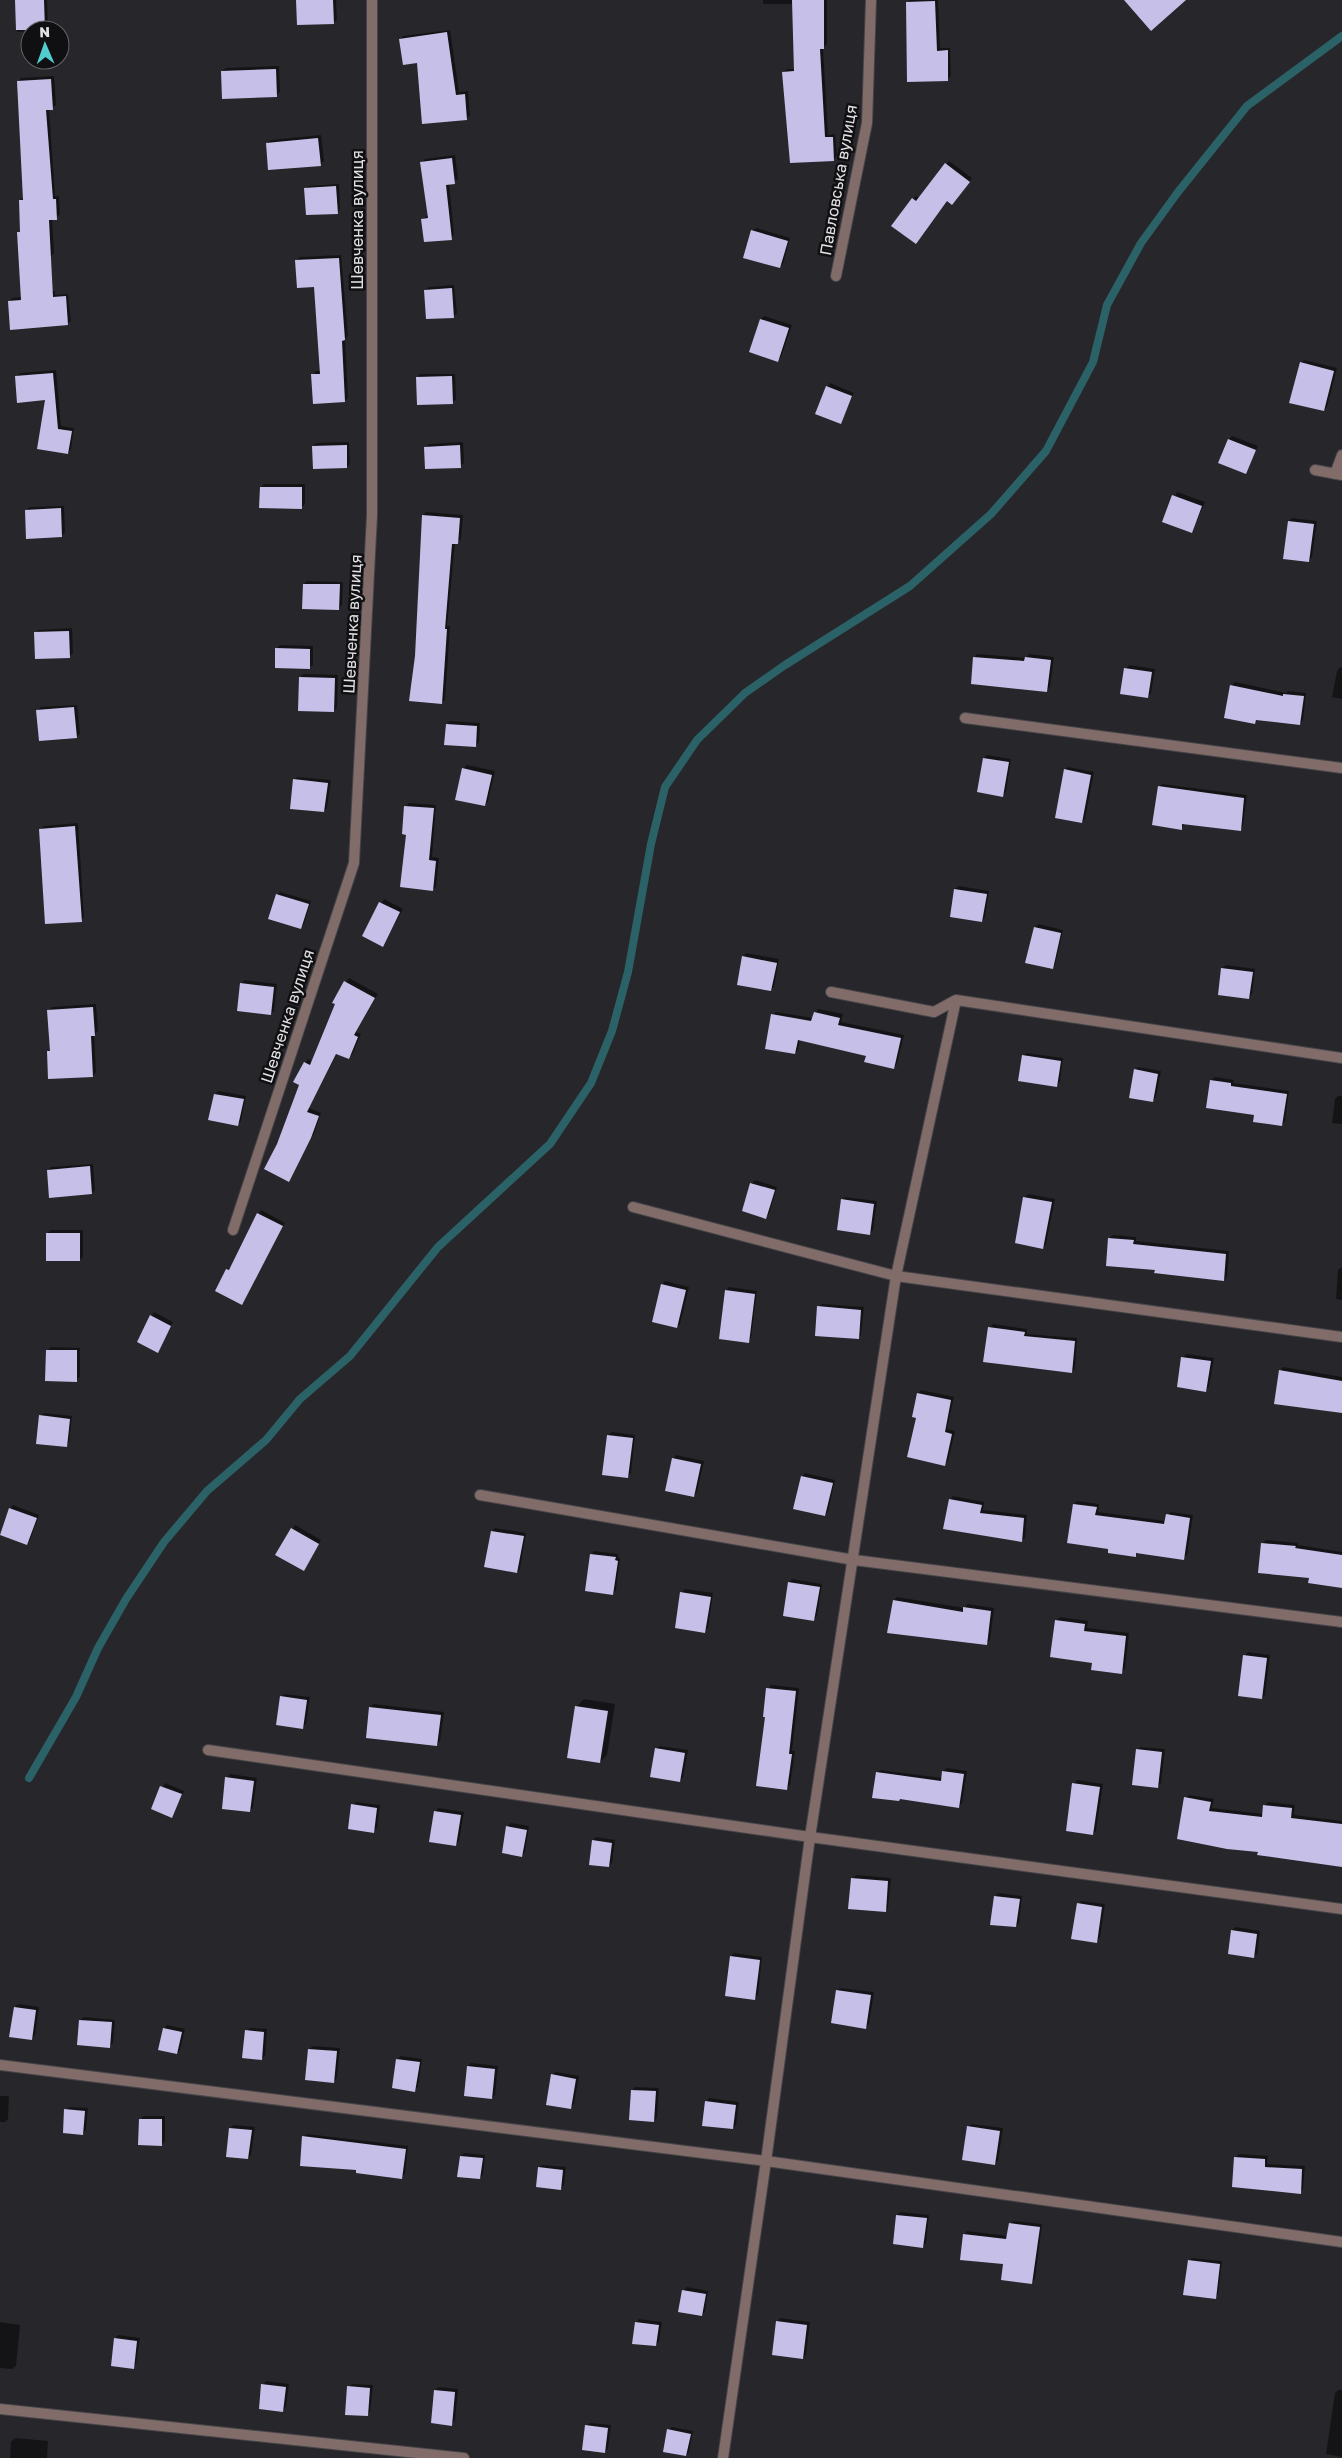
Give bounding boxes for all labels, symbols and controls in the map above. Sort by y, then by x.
north arrow [20,20,70,70]
text: N [39,23,50,40]
street label: Павловська вулиця [815,103,861,257]
street label: Шевченка вулиця [347,150,367,290]
street label: Шевченка вулиця [338,554,366,694]
street label: Шевченка вулиця [256,947,318,1085]

